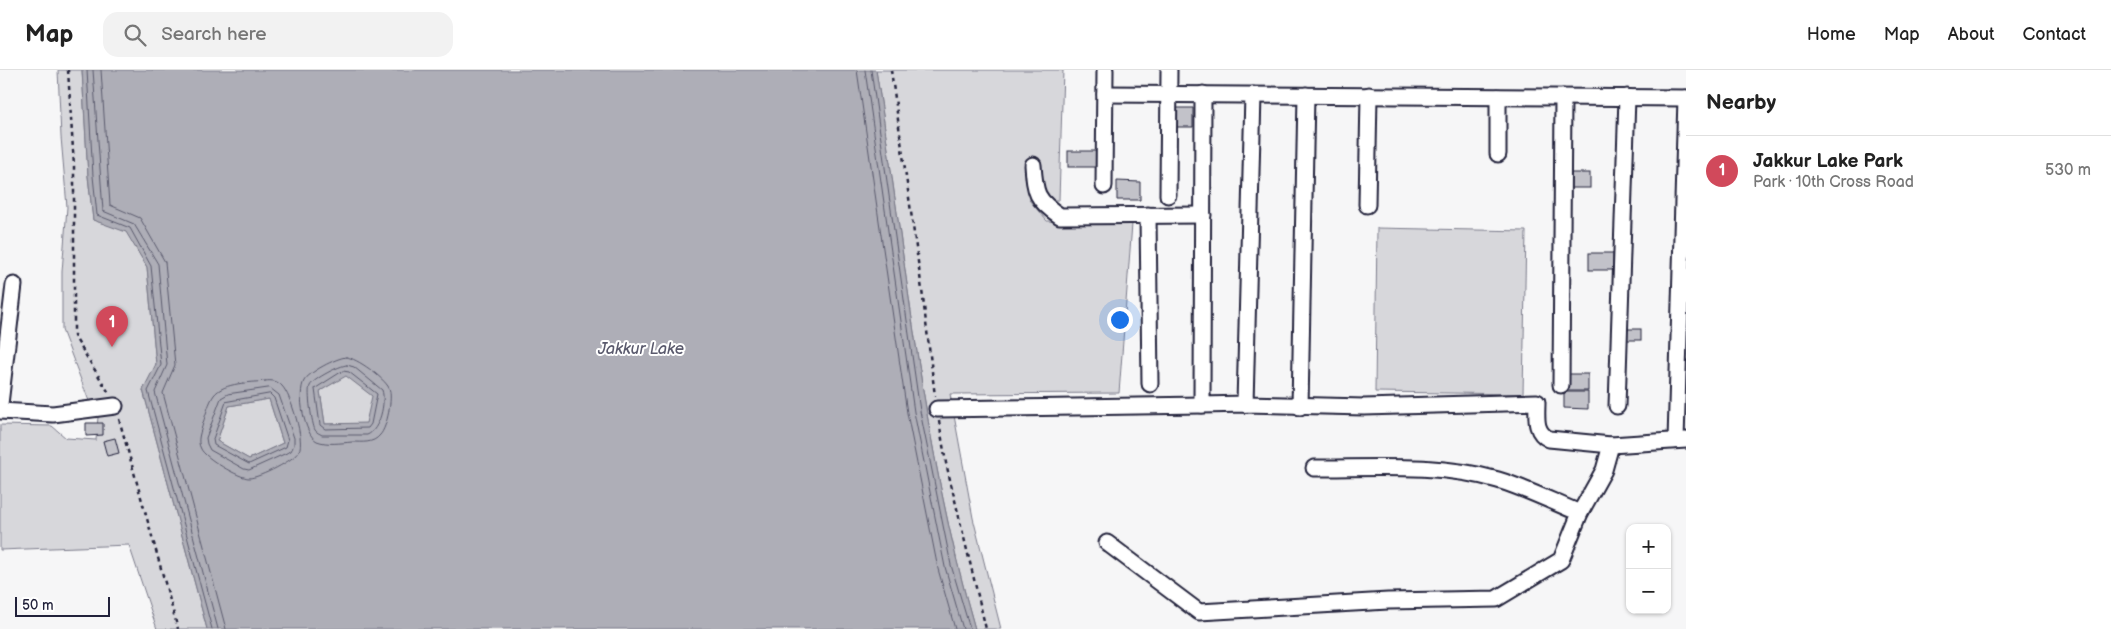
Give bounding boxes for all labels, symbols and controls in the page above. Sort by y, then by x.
search box [103,12,453,57]
text: Map [25,20,73,49]
icon: search [121,21,149,49]
text: Search here [161,23,267,46]
text: Home [1807,24,1856,45]
text: Map [1884,24,1920,45]
text: About [1948,24,1995,45]
text: Contact [2023,24,2086,45]
text: Nearby [1706,90,1776,115]
text: Jakkur Lake Park [1753,150,1903,173]
text: 1 [1719,161,1725,180]
text: 530 m [2045,161,2091,180]
text: Park · 10th Cross Road [1753,173,1914,192]
pin: 1 [96,306,128,347]
your location [1107,307,1133,333]
water label: Jakkur Lake [597,340,684,359]
map controls [1626,524,1671,614]
button: + [1626,524,1671,569]
button: − [1626,569,1671,614]
scale bar [15,594,110,617]
text: 50 m [22,597,54,614]

